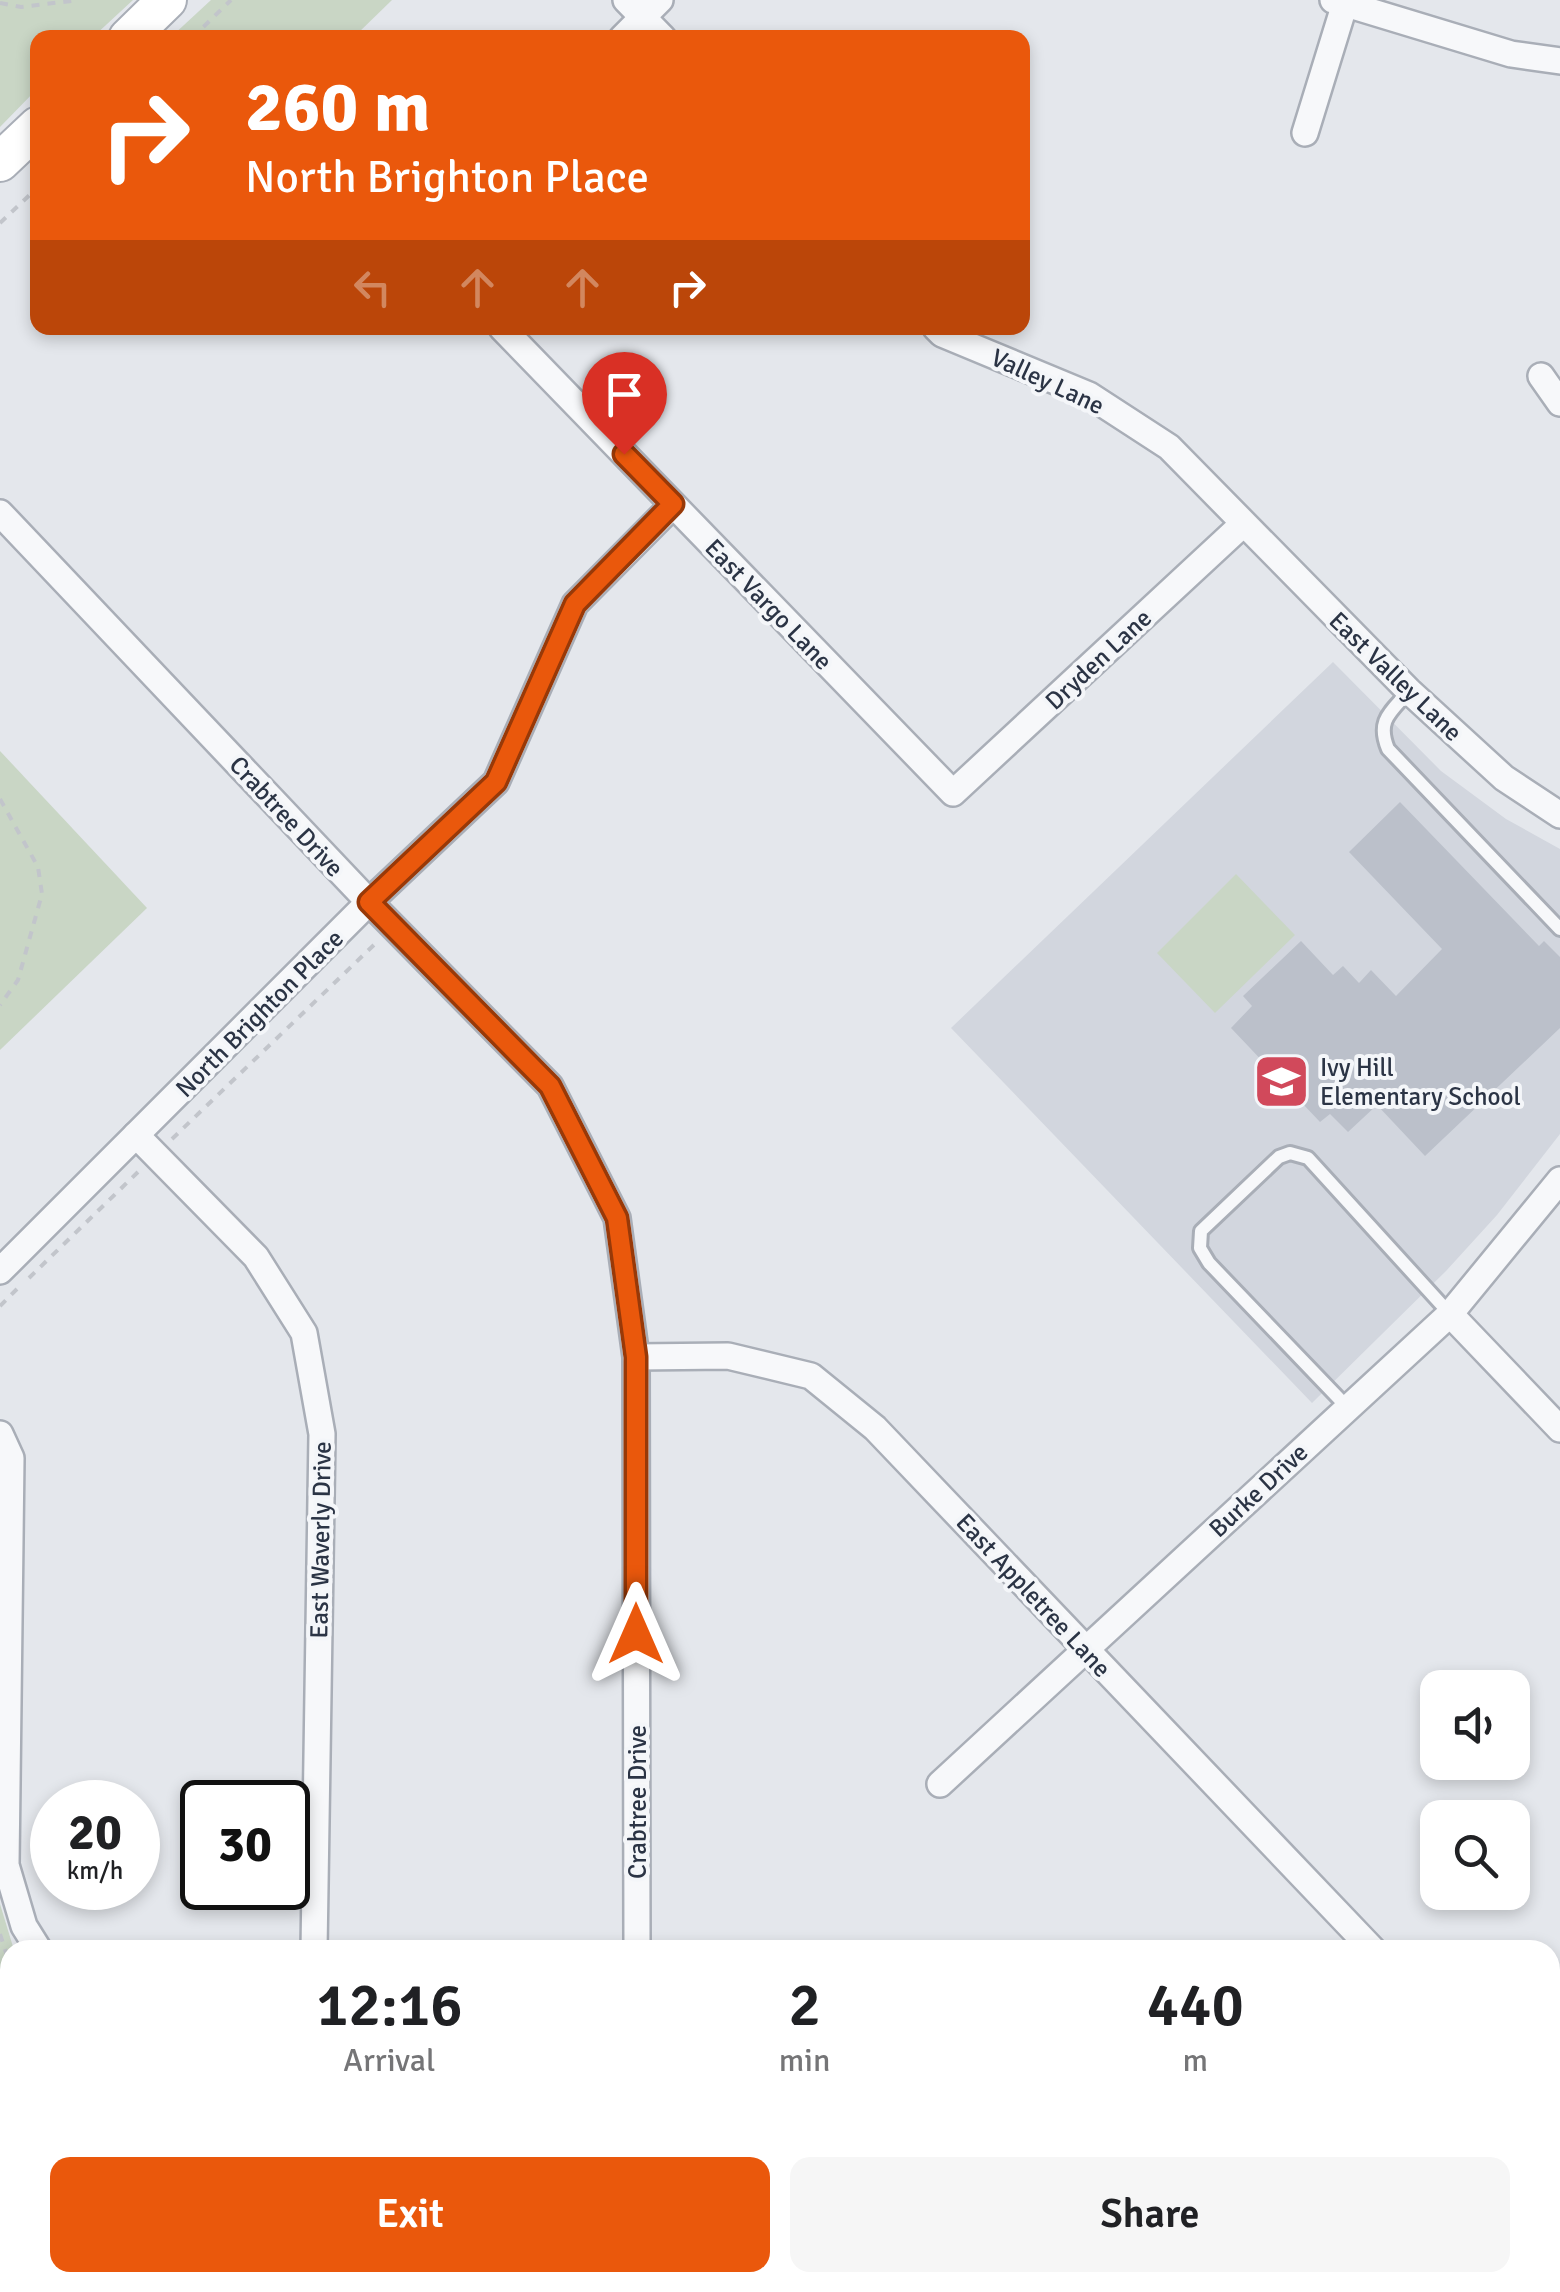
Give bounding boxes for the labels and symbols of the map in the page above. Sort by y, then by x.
street label: Valley Lane [986,342,1109,421]
pin [582,352,667,455]
street label: East Vargo Lane [698,532,839,676]
street label: Dryden Lane [1039,602,1158,716]
street label: East Valley Lane [1323,605,1469,748]
street label: Crabtree Drive [223,749,350,883]
street label: North Brighton Place [169,923,350,1104]
school or university icon: Ivy Hill Elementary School [1251,1051,1311,1111]
place label: Ivy Hill Elementary School [1320,1052,1521,1112]
street label: Burke Drive [1202,1437,1314,1544]
street label: East Waverly Drive [303,1441,338,1639]
street label: East Appletree Lane [950,1507,1118,1684]
position arrow [584,1582,688,1686]
street label: Crabtree Drive [622,1725,653,1879]
speed limit sign: 30 [180,1780,310,1910]

